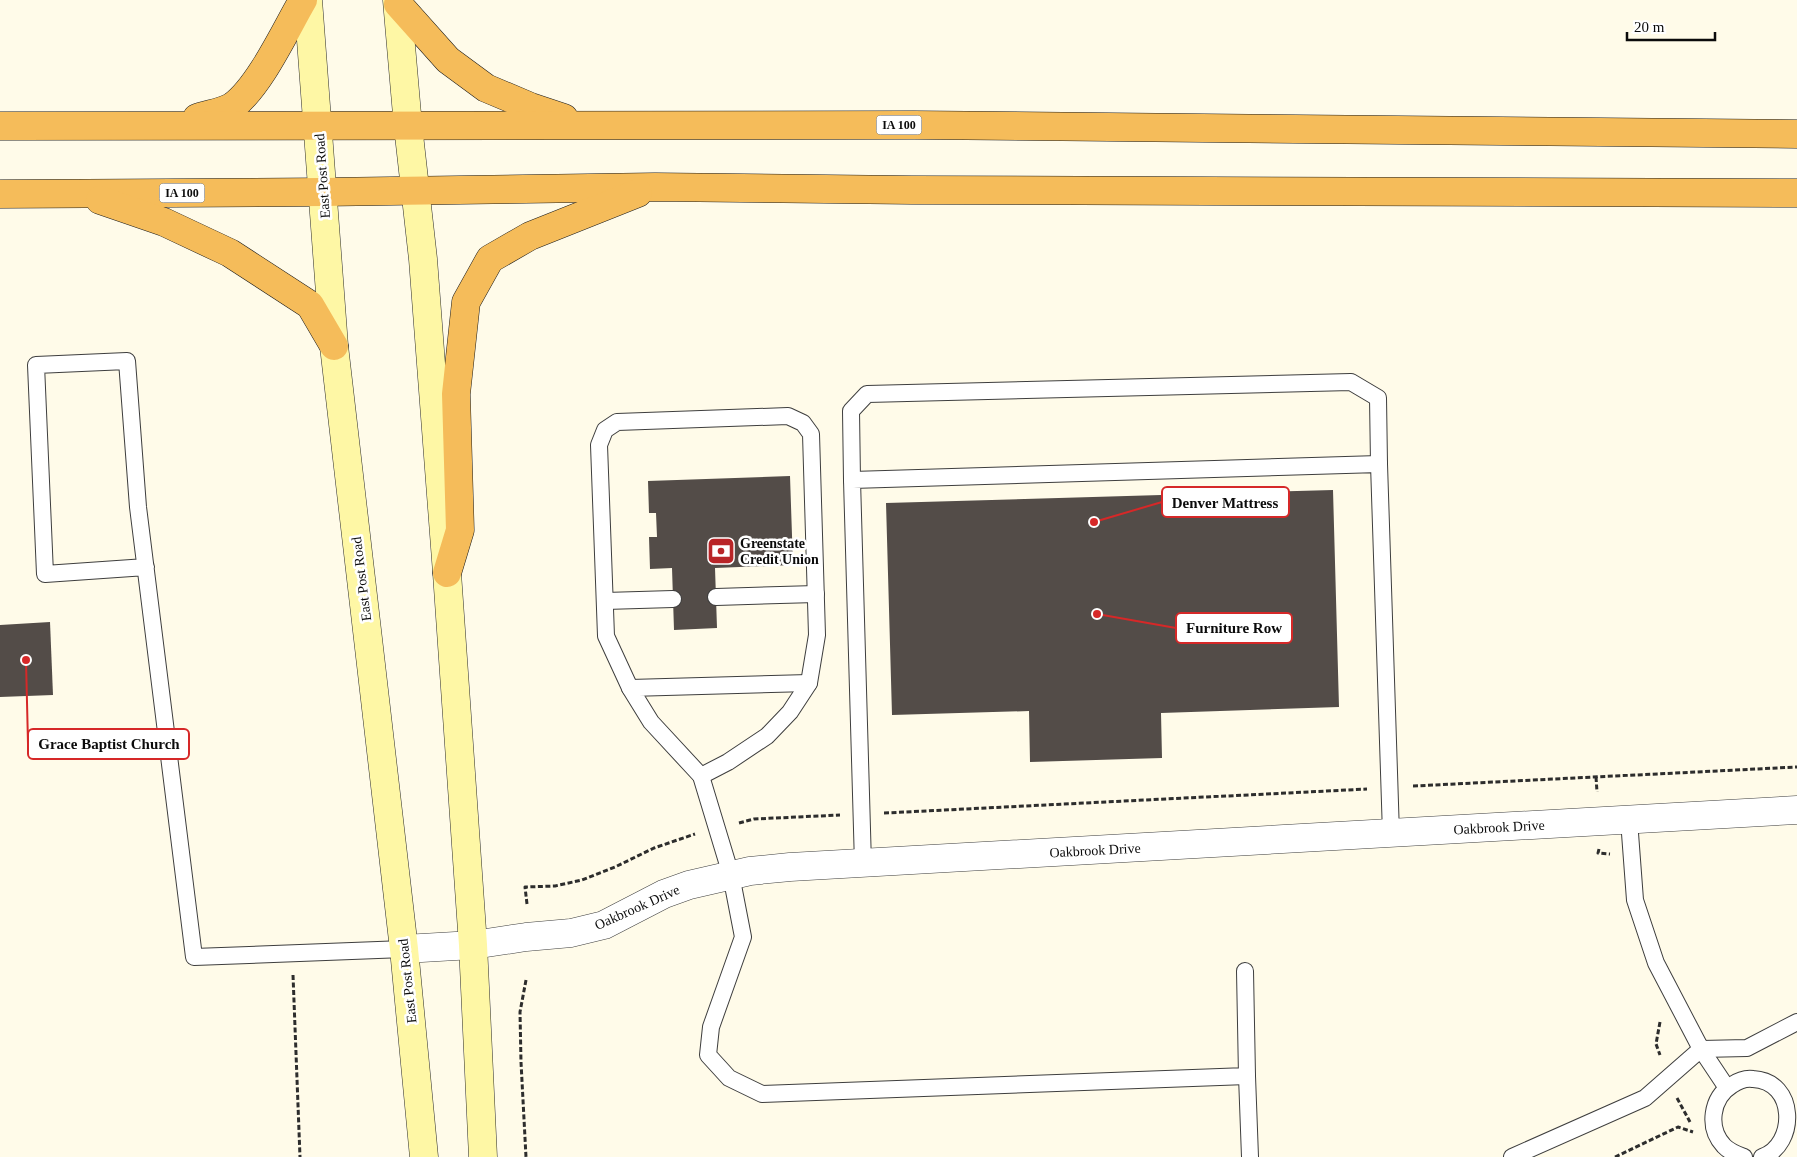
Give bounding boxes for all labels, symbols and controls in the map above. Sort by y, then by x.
scale bar [1627,10,1714,42]
text: 20 m [1634,19,1665,35]
road number: IA 100 [876,116,922,134]
street label: East Post Road [312,133,333,219]
road number: IA 100 [160,184,204,202]
callout: Denver Mattress [1162,487,1289,517]
text: Denver Mattress [1172,495,1278,511]
street label: East Post Road [349,536,374,622]
bank icon: Greenstate Credit Union [706,536,736,566]
place label: Greenstate Credit Union [740,536,819,567]
callout: Furniture Row [1176,613,1292,643]
text: Furniture Row [1186,620,1282,636]
callout: Grace Baptist Church [28,729,189,759]
text: Grace Baptist Church [38,736,180,752]
street label: Oakbrook Drive [1453,818,1545,837]
street label: Oakbrook Drive [1049,841,1141,860]
street label: Oakbrook Drive [592,882,682,933]
street label: East Post Road [396,938,419,1024]

